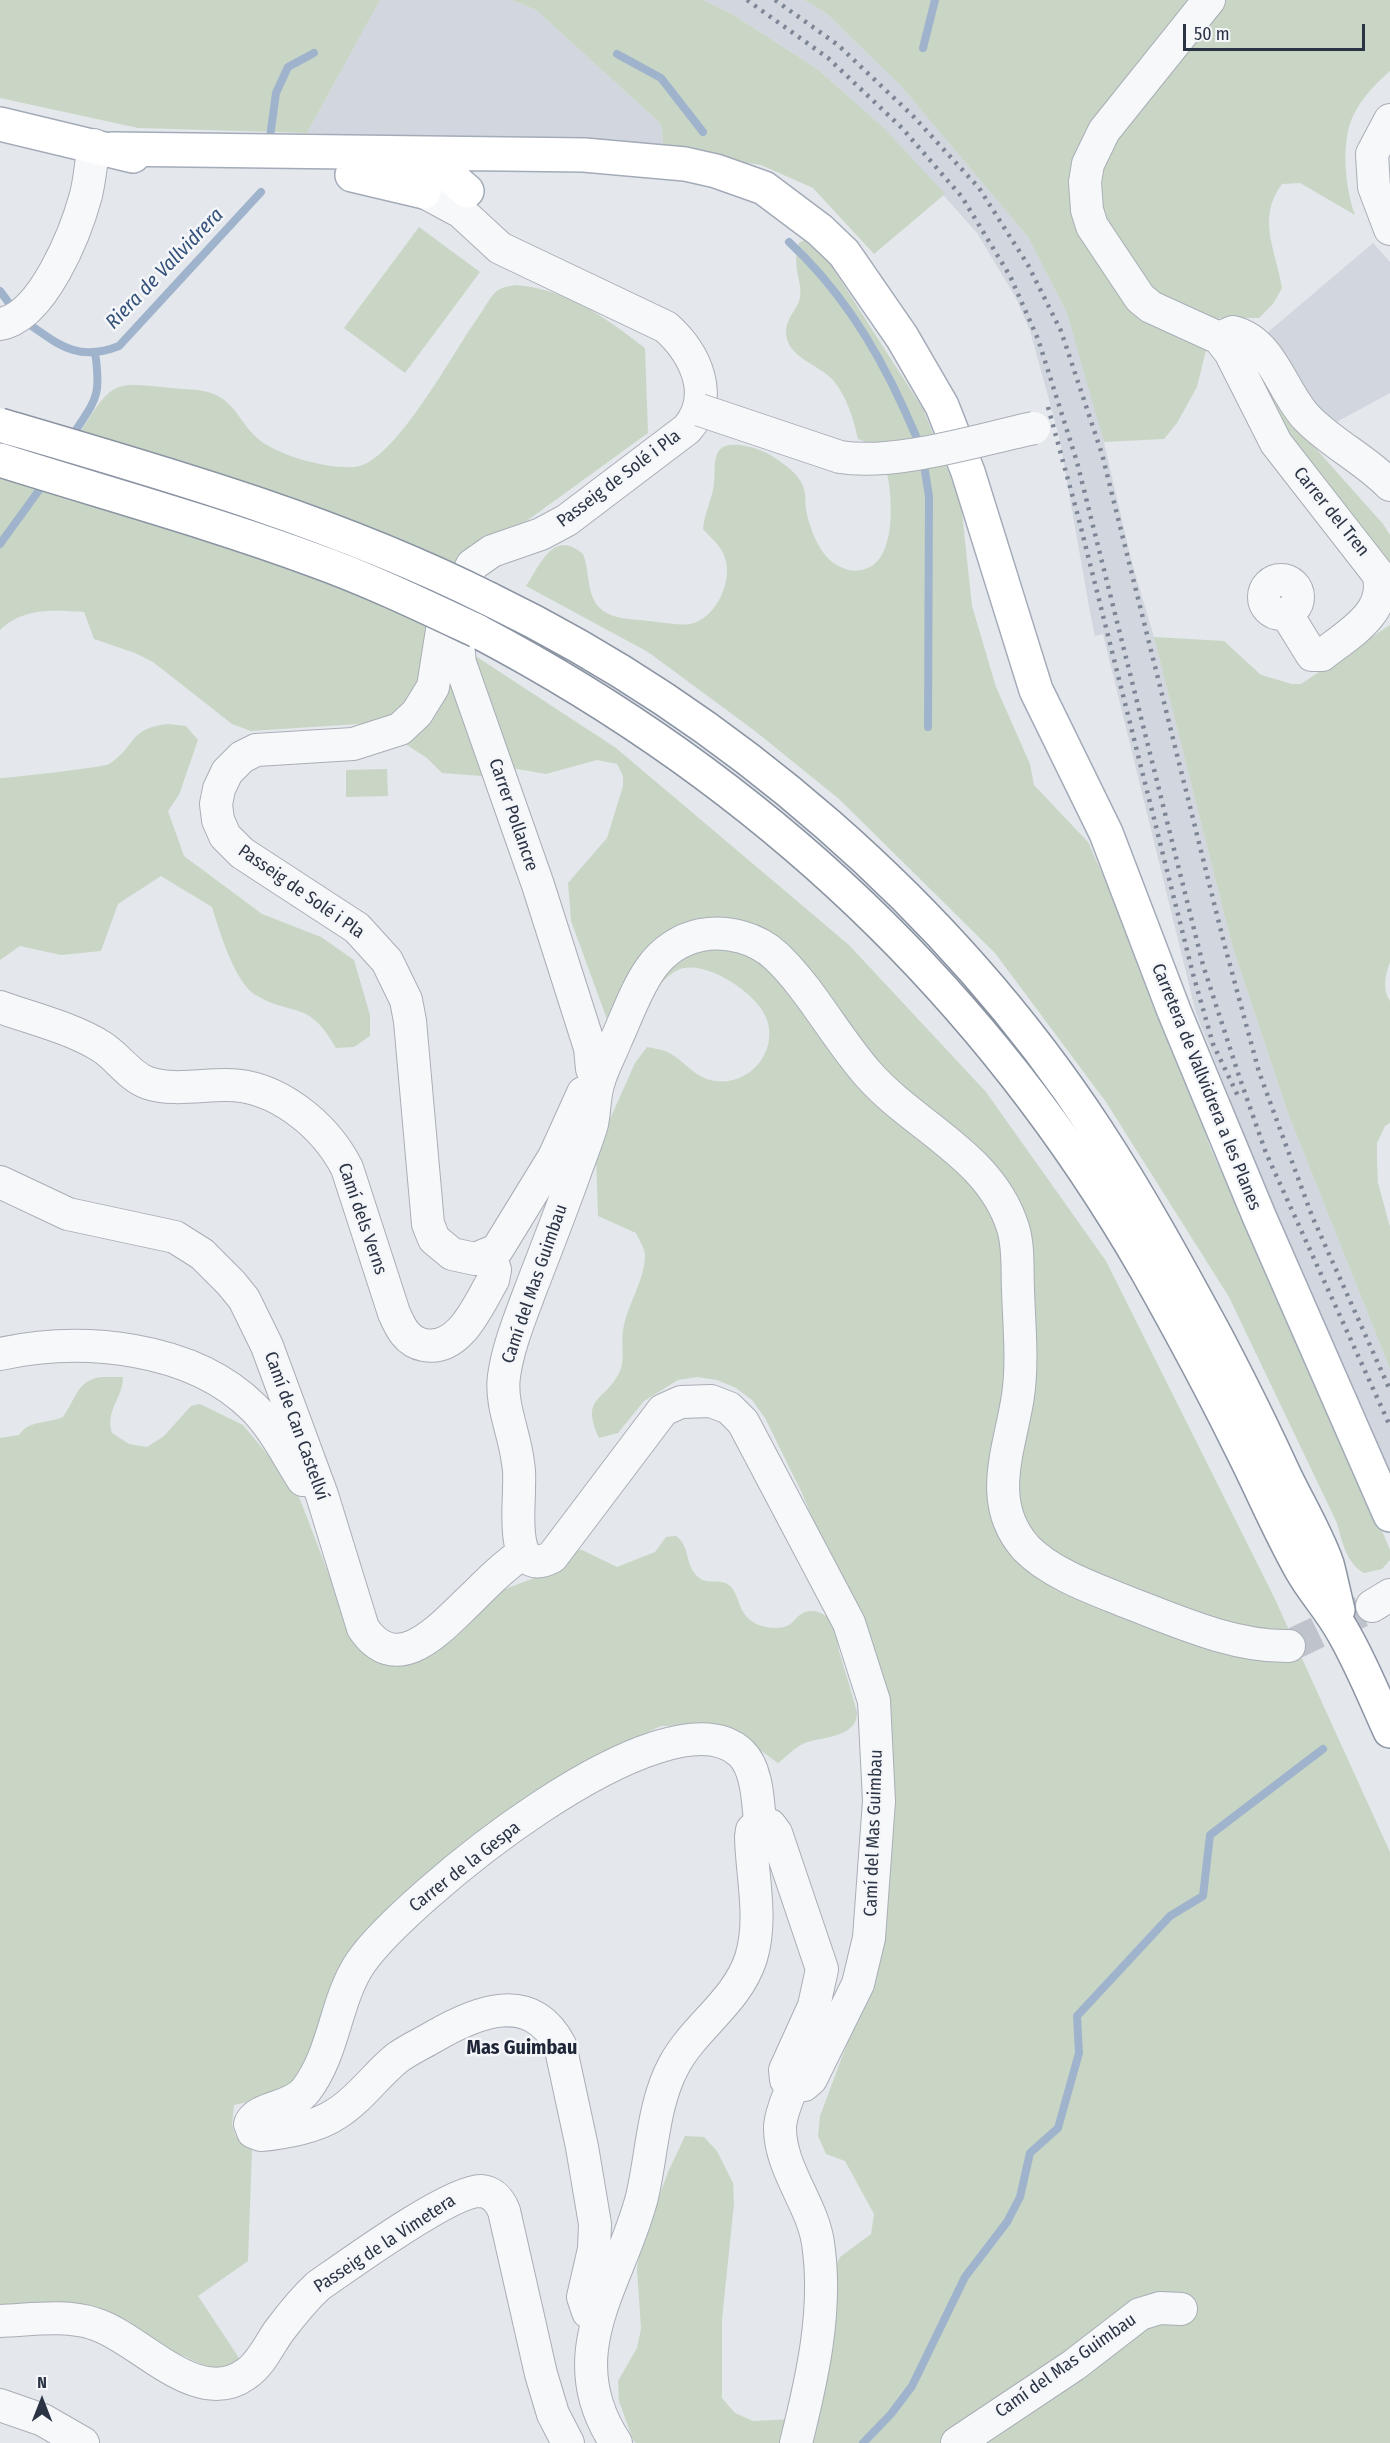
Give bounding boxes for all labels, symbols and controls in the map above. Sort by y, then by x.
scale bar [1186,12,1368,50]
text: 50 m [1194,23,1230,45]
water label: Riera de Vallvidrera [101,204,229,334]
street label: Passeig de Solé i Pla [553,426,685,532]
street label: Carrer del Tren [1288,463,1374,561]
street label: Carrer Pollancre [484,756,542,874]
street label: Passeig de Solé i Pla [234,840,368,944]
street label: Carretera de Vallvidrera a les Planes [1147,961,1265,1213]
street label: Camí dels Verns [333,1160,391,1278]
street label: Camí del Mas Guimbau [498,1201,572,1367]
street label: Camí de Can Castellví [259,1349,333,1503]
street label: Camí del Mas Guimbau [860,1749,888,1917]
street label: Carrer de la Gespa [405,1817,525,1917]
district label: Mas Guimbau [467,2036,577,2060]
street label: Passeig de la Vimetera [310,2190,460,2298]
street label: Camí del Mas Guimbau [991,2309,1141,2423]
north arrow [12,2371,72,2431]
text: N [37,2373,47,2392]

